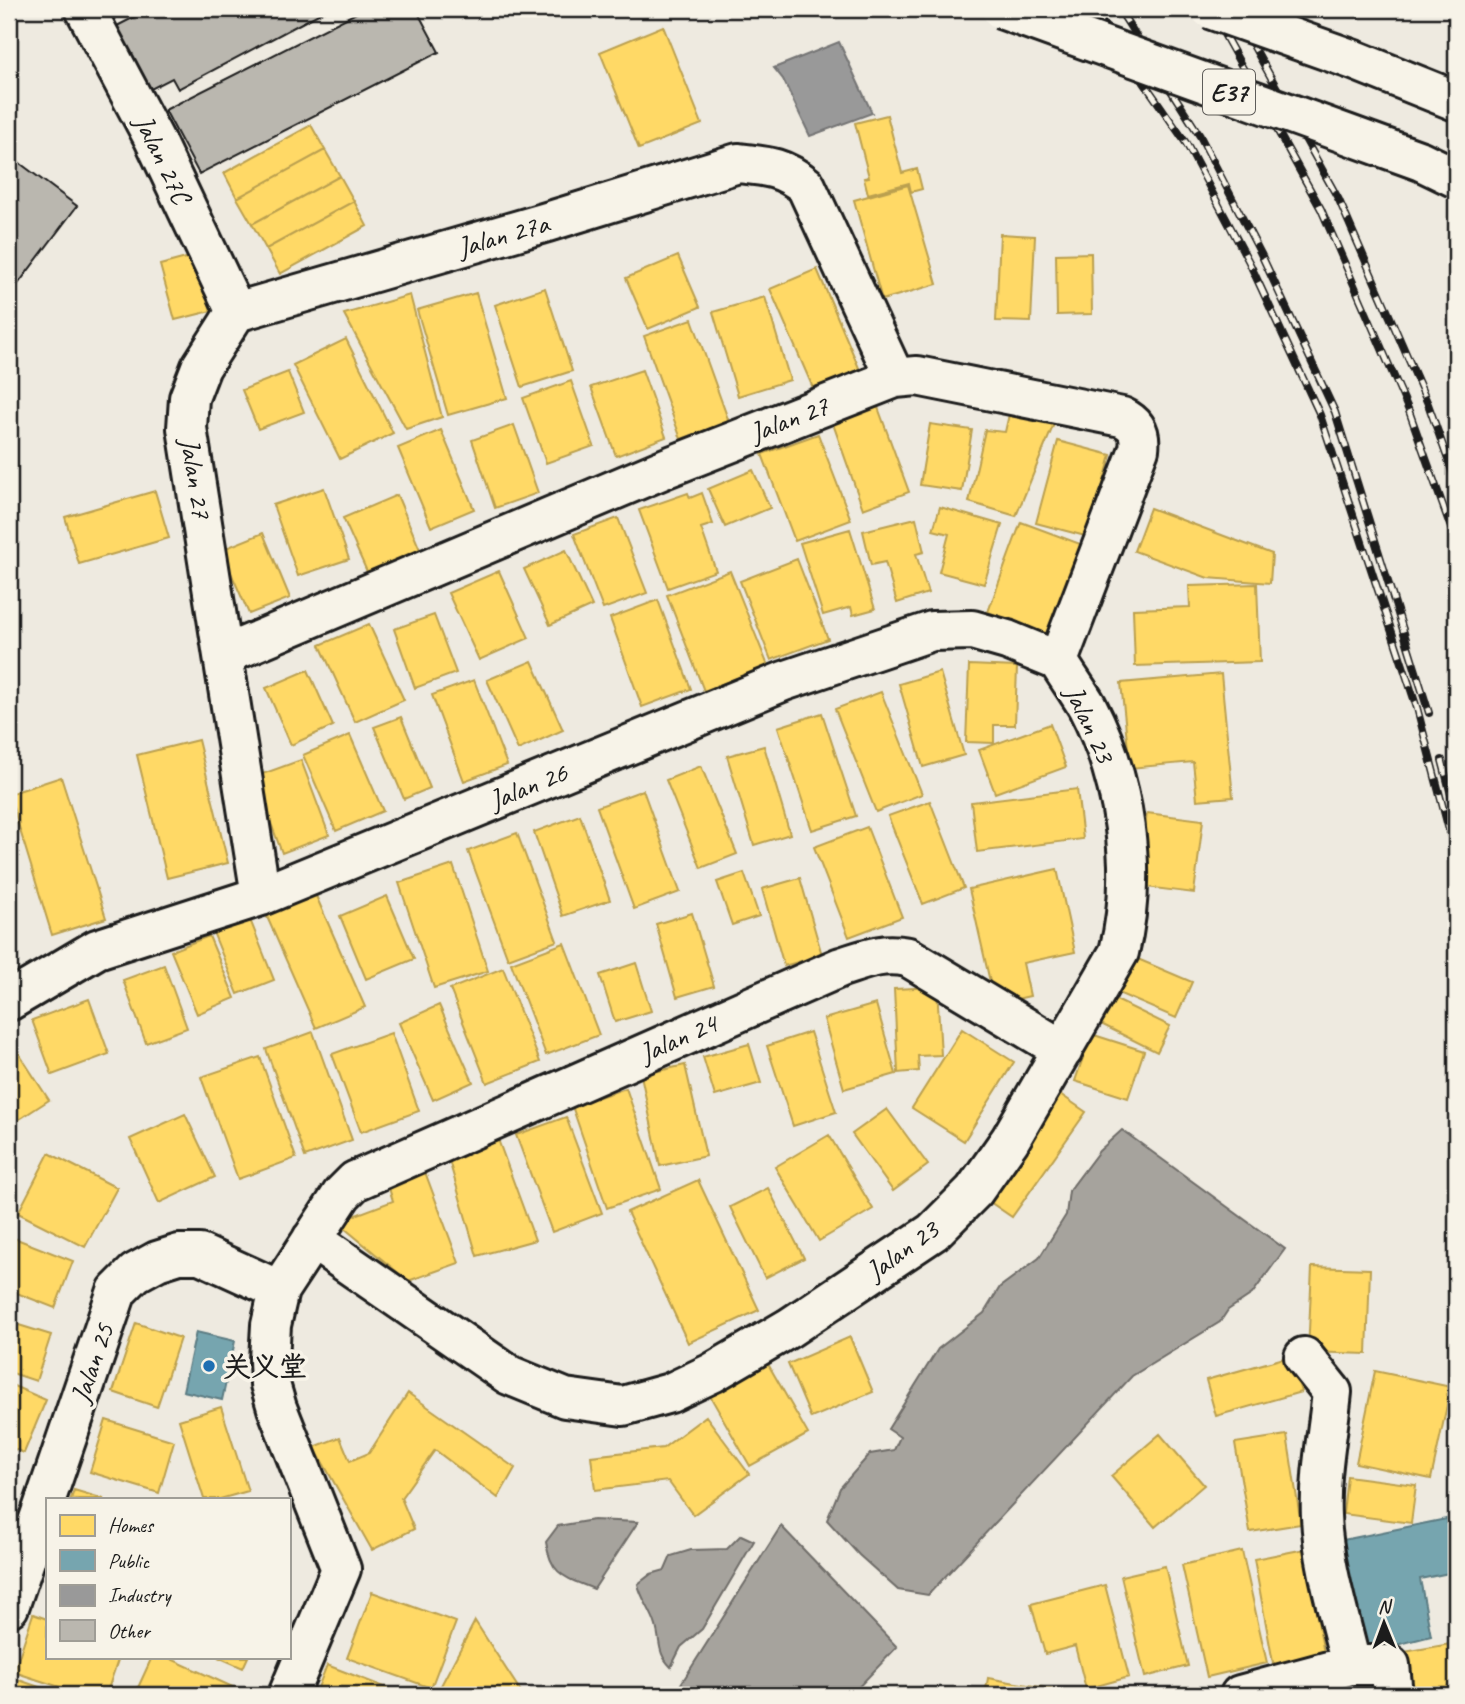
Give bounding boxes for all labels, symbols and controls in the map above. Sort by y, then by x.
road number: E37 [1203,69,1255,114]
street label: Jalan 27C [126,107,201,212]
street label: Jalan 27a [451,205,554,265]
street label: Jalan 27 [743,388,834,451]
street label: Jalan 27 [172,433,220,522]
street label: Jalan 23 [1056,678,1124,770]
street label: Jalan 26 [482,754,573,818]
street label: Jalan 24 [632,1005,724,1071]
street label: Jalan 23 [857,1211,947,1289]
street label: Jalan 25 [62,1318,122,1409]
place label: 关义堂 [223,1349,307,1384]
marker: 关义堂 [201,1358,217,1374]
legend [46,1498,290,1658]
text: Homes [108,1512,155,1538]
text: Public [108,1548,150,1574]
text: Industry [108,1582,172,1608]
north arrow [1350,1588,1420,1658]
text: N [1378,1595,1393,1619]
text: Other [108,1618,151,1644]

